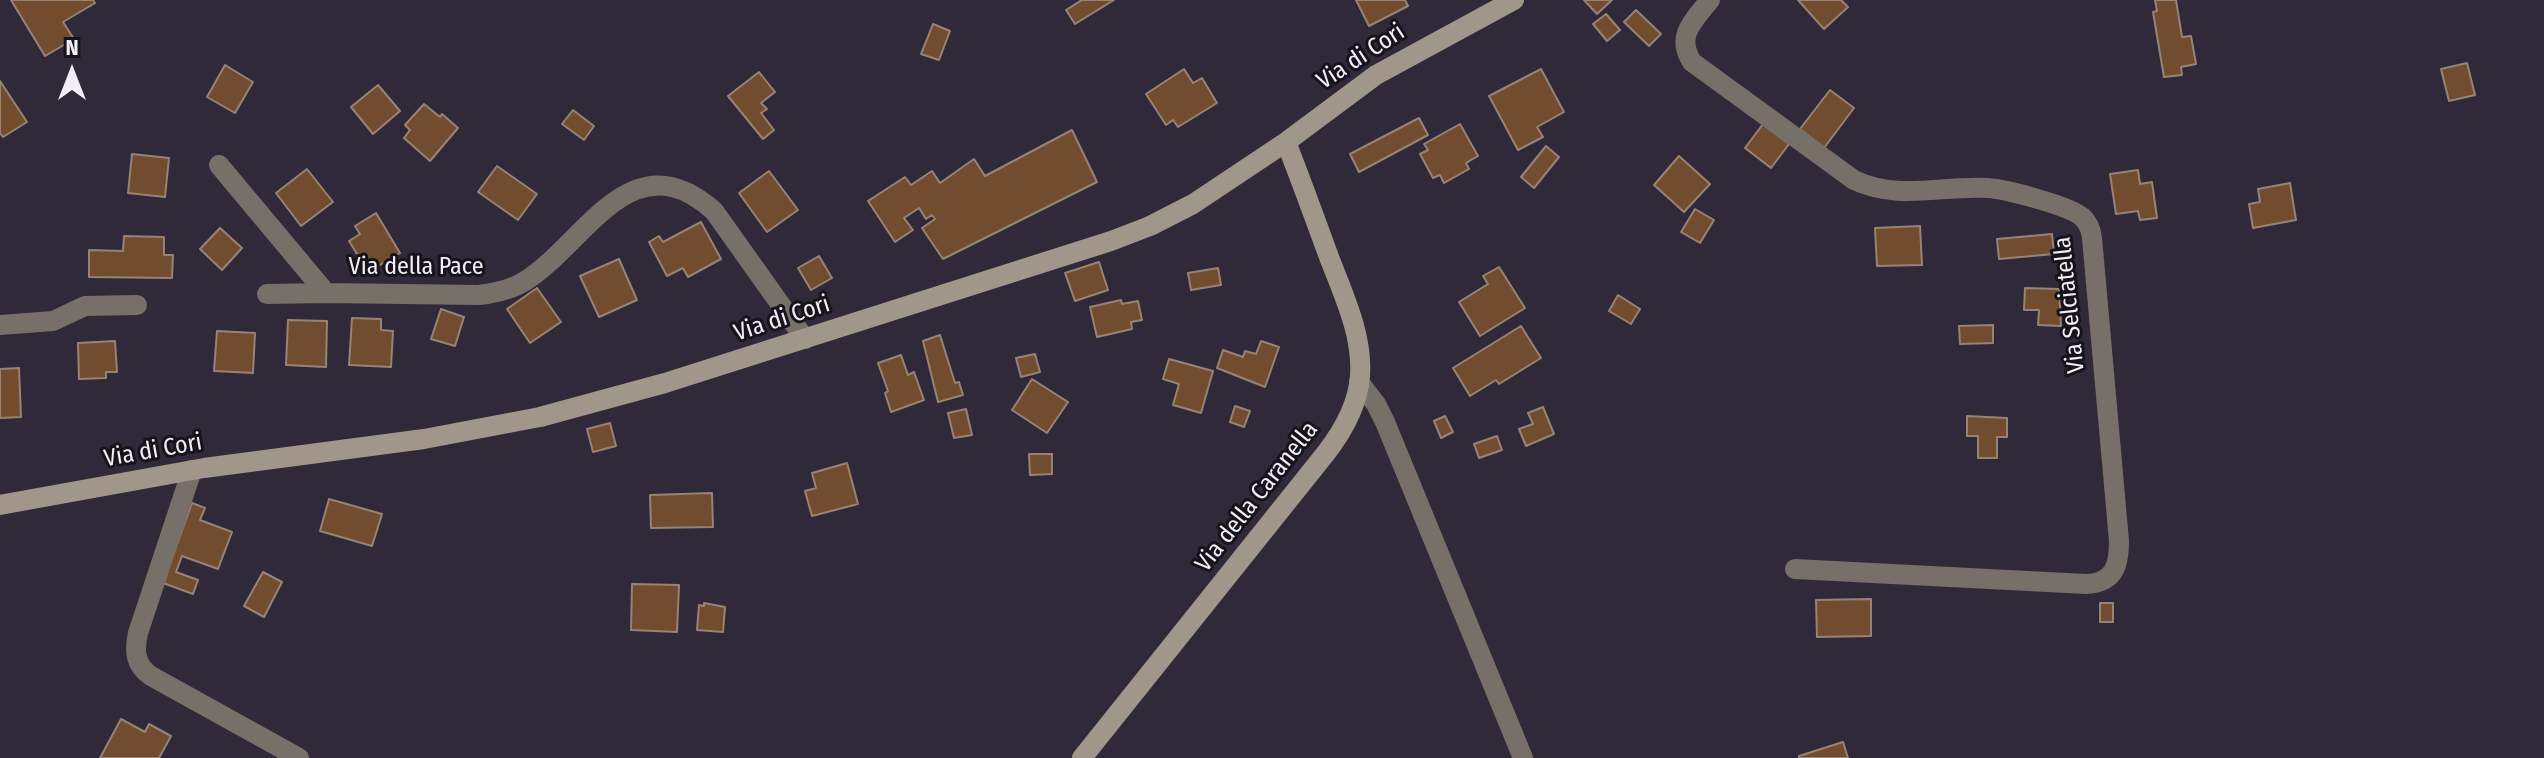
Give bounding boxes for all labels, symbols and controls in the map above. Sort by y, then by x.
street label: Via di Cori [1312,18,1410,96]
north arrow [32,32,112,112]
text: N [65,34,79,61]
street label: Via Selciatella [2048,235,2092,375]
street label: Via della Pace [348,253,484,281]
street label: Via di Cori [730,290,834,348]
street label: Via della Caranella [1190,416,1324,578]
street label: Via di Cori [102,428,204,474]

